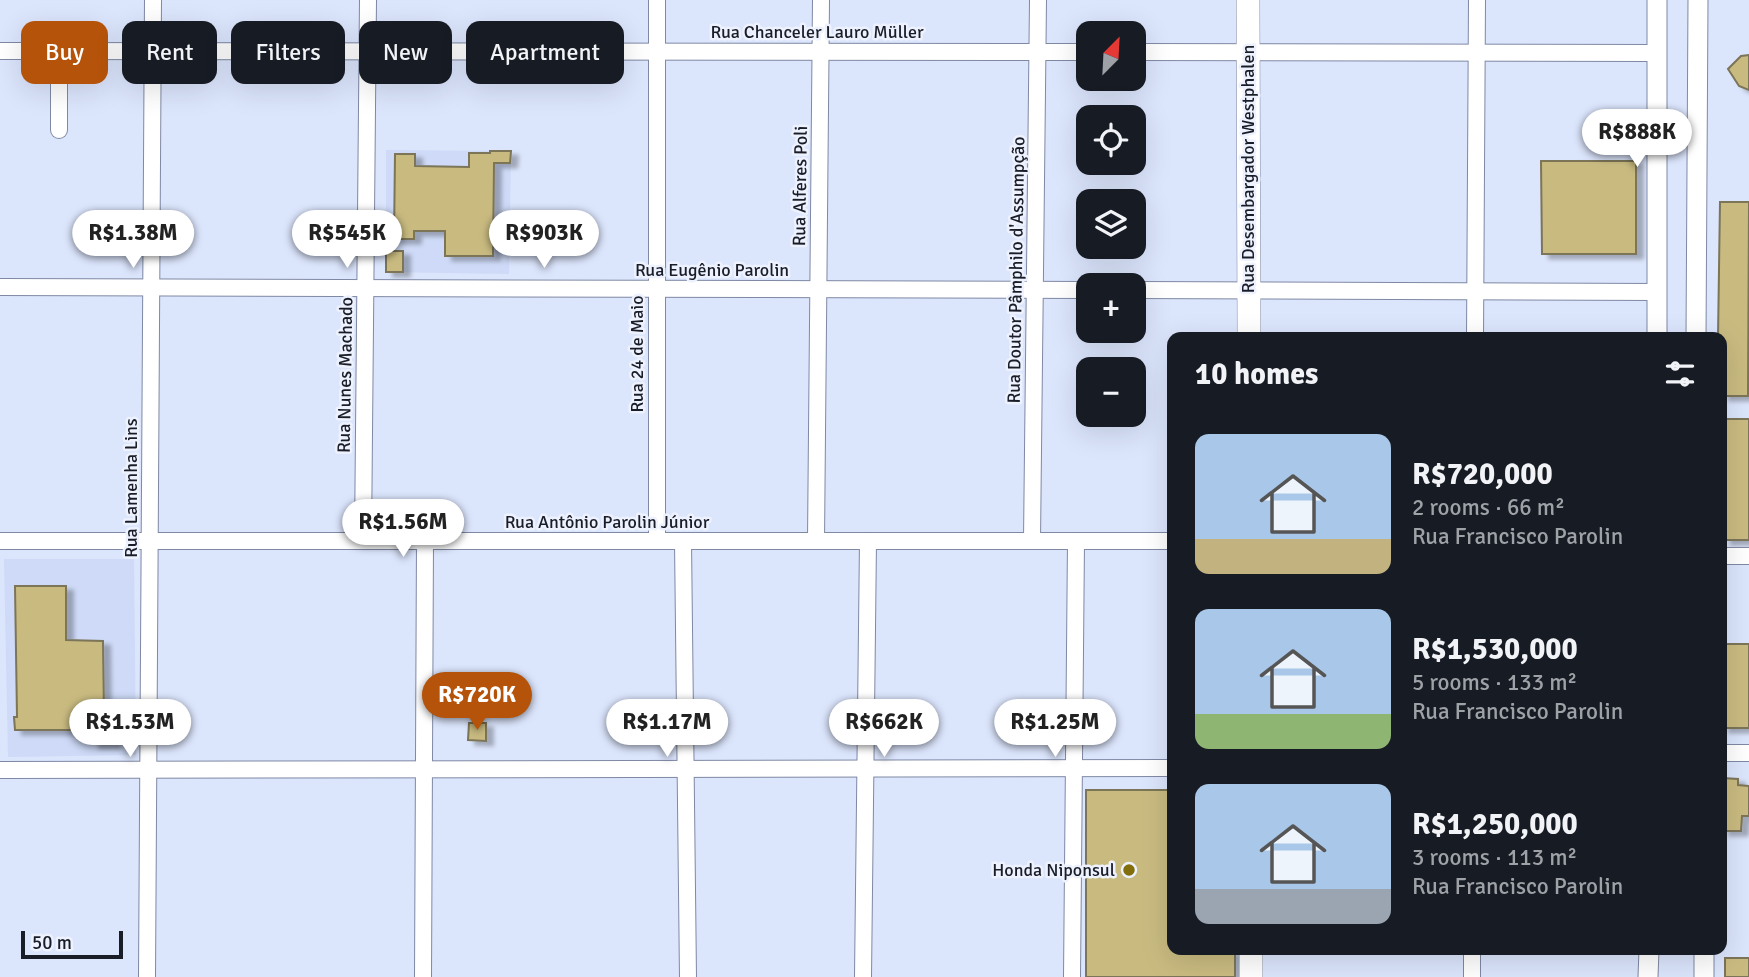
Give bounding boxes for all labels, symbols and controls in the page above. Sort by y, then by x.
chip: Buy [21,21,108,84]
chip: Rent [122,21,217,84]
chip: Filters [231,21,345,84]
chip: New [359,21,452,84]
chip: Apartment [466,21,624,84]
street label: Rua Chanceler Lauro Müller [710,21,924,43]
north arrow [1076,21,1146,91]
map controls [1076,21,1146,427]
street label: Rua Desembargador Westphalen [1237,45,1259,293]
button: locate [1076,105,1146,175]
pin: R$888K [1580,110,1694,169]
text: R$888K [1598,117,1676,146]
street label: Rua Alferes Poli [788,126,812,246]
street label: Rua Doutor Pâmphilo d'Assumpção [1003,136,1029,404]
button: layers [1076,189,1146,259]
pin: R$1.38M [68,210,198,270]
pin: R$545K [290,210,404,270]
pin: R$903K [487,210,601,270]
text: R$1.38M [88,218,178,247]
text: R$545K [308,218,386,247]
text: R$903K [505,218,583,247]
street label: Rua Eugênio Parolin [635,259,789,281]
button: + [1076,273,1146,343]
street label: Rua 24 de Maio [626,295,648,413]
street label: Rua Nunes Machado [333,297,357,453]
icon: filters [1661,355,1699,393]
text: 10 homes [1195,356,1318,393]
button: − [1076,357,1146,427]
street label: Rua Lamenha Lins [120,418,142,558]
text: R$720,000 [1412,456,1553,493]
icon: home [1251,462,1335,546]
text: 2 rooms · 66 m² [1412,493,1565,522]
pin: R$1.56M [338,500,468,559]
text: R$1.56M [358,507,448,536]
street label: Rua Antônio Parolin Júnior [505,511,710,533]
text: Rua Francisco Parolin [1412,522,1623,551]
text: R$1,530,000 [1412,631,1578,668]
icon: home [1251,637,1335,721]
text: 5 rooms · 133 m² [1412,668,1577,697]
pin: R$720K [420,672,534,732]
text: R$720K [438,680,516,709]
text: Rua Francisco Parolin [1412,697,1623,726]
pin: R$1.53M [65,700,195,759]
pin: R$1.17M [602,700,732,759]
pin: R$662K [827,700,941,759]
pin: R$1.25M [990,700,1120,759]
text: R$1.53M [85,707,175,736]
text: R$1.17M [622,707,712,736]
text: R$662K [845,707,923,736]
text: R$1.25M [1010,707,1100,736]
text: R$1,250,000 [1412,806,1578,843]
icon: home [1251,812,1335,896]
text: 3 rooms · 113 m² [1412,843,1577,872]
place label: Honda Niponsul [992,859,1115,881]
marker: Honda Niponsul [1121,862,1137,878]
text: Rua Francisco Parolin [1412,872,1623,901]
scale bar [21,928,122,960]
text: 50 m [32,931,72,955]

